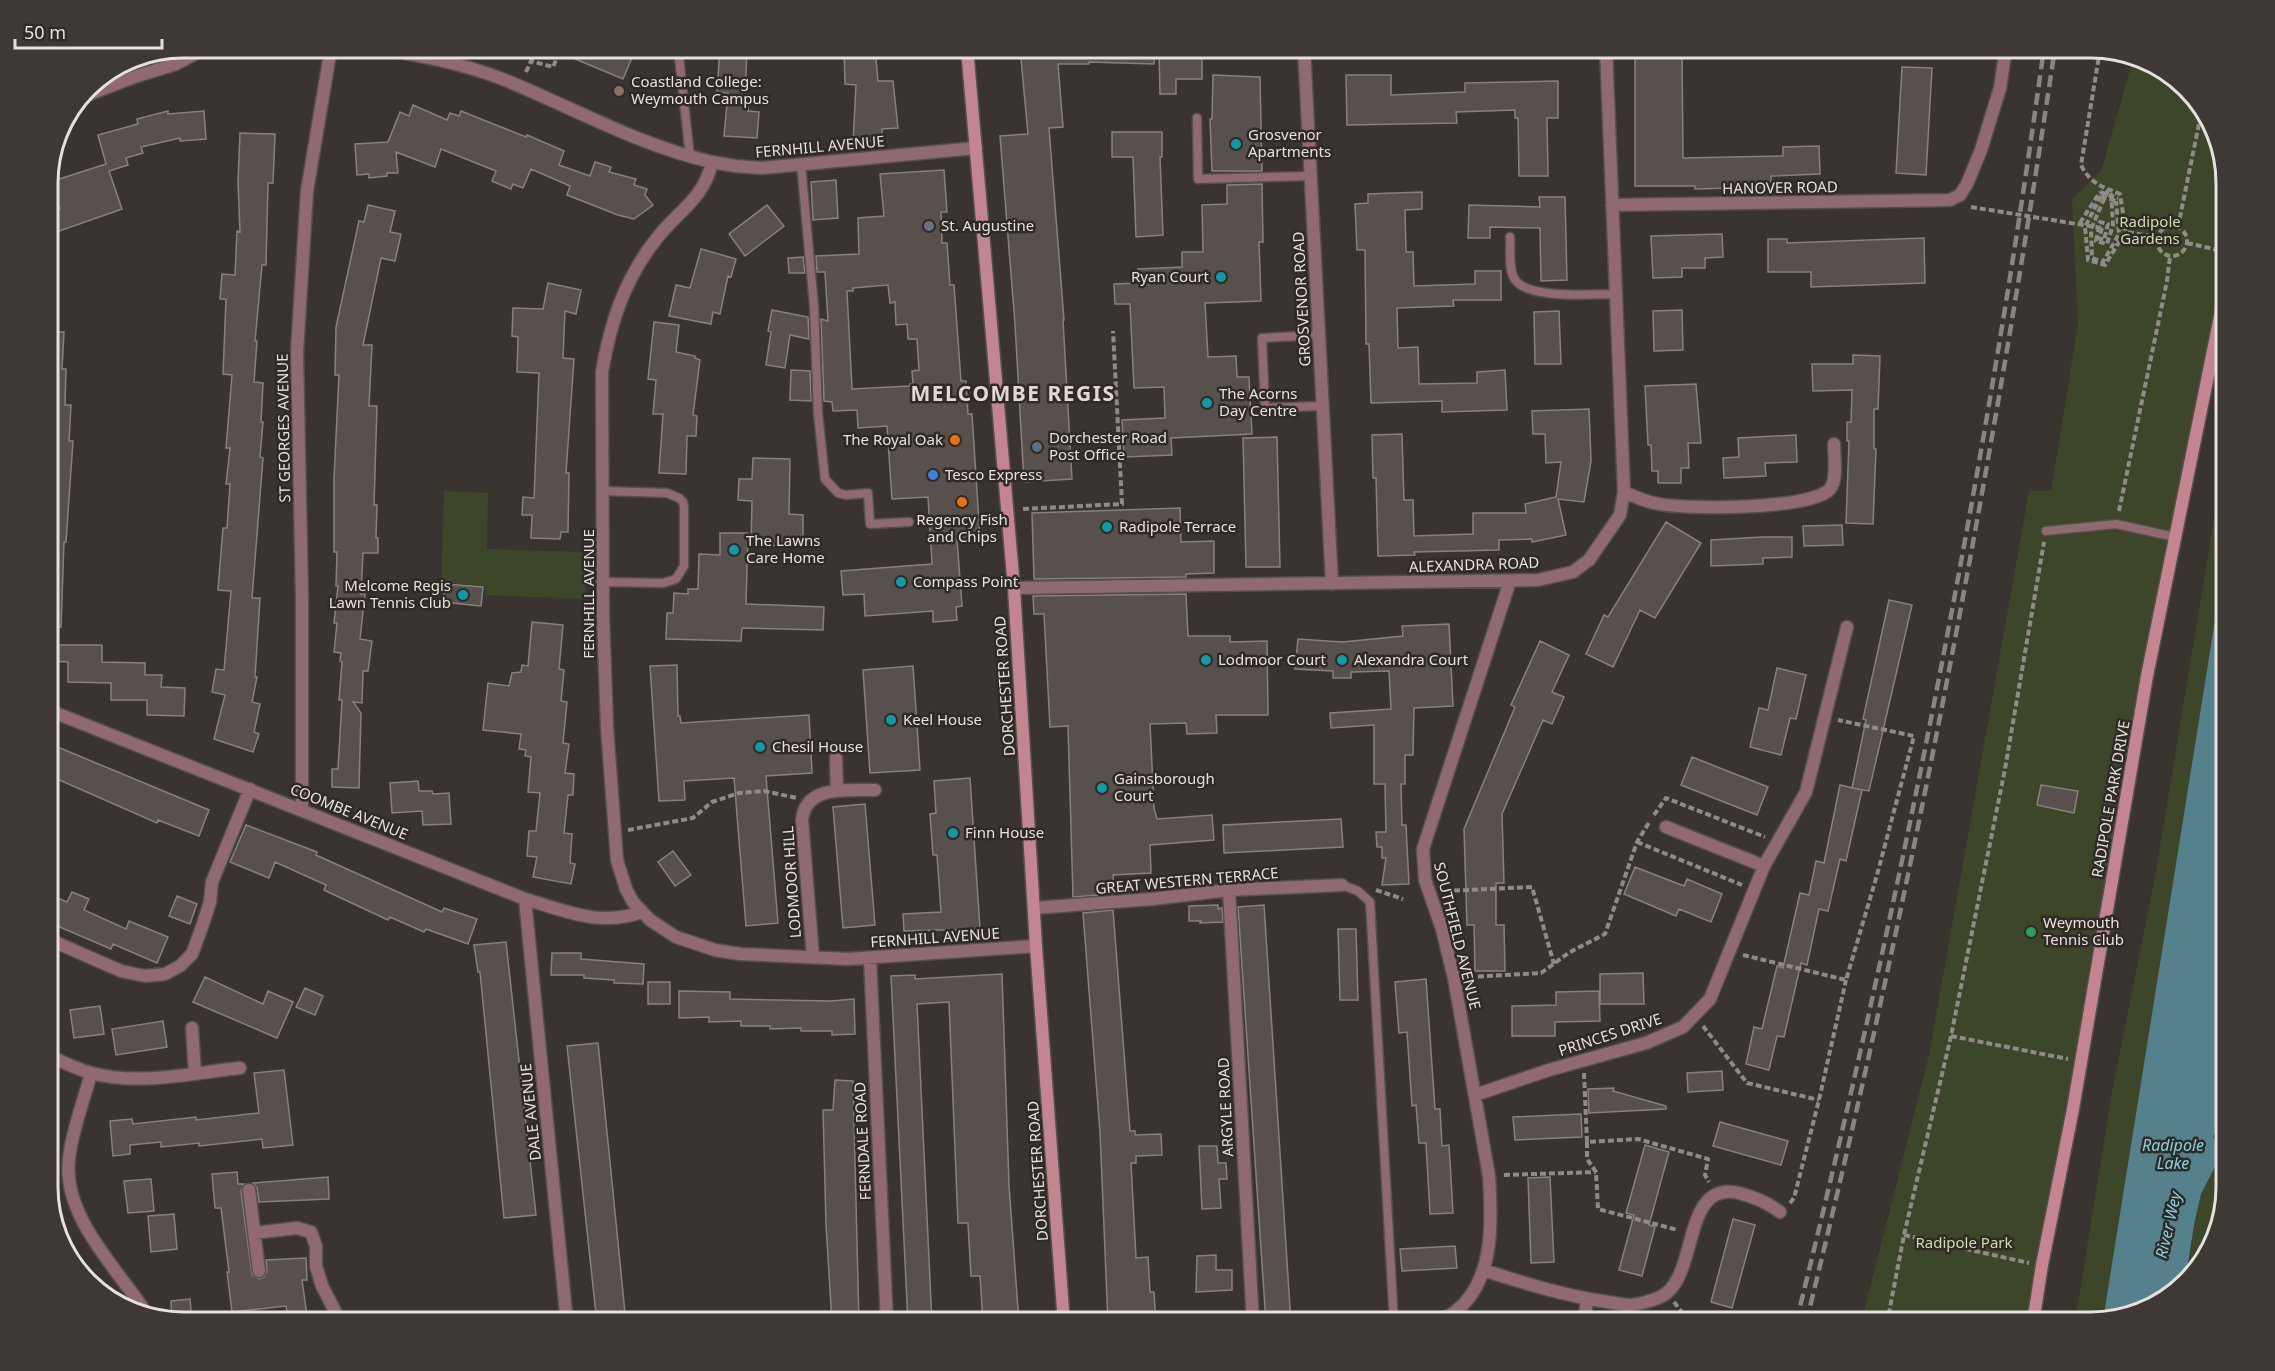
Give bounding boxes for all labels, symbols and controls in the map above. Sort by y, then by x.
scale bar [15,12,162,50]
text: 50 m [24,20,66,44]
place label: Coastland College: Weymouth Campus [631,71,769,108]
marker: Coastland College: Weymouth Campus [612,84,626,98]
place label: Grosvenor Apartments [1248,124,1331,161]
street label: FERNHILL AVENUE [754,130,885,162]
marker: Grosvenor Apartments [1229,137,1243,151]
street label: HANOVER ROAD [1722,176,1838,198]
park label: Radipole Gardens [2119,211,2181,248]
place label: St. Augustine [941,215,1034,235]
marker: St. Augustine [922,219,936,233]
street label: GROSVENOR ROAD [1287,231,1315,367]
place label: Ryan Court [1131,266,1210,286]
marker: Ryan Court [1214,270,1228,284]
street label: ST GEORGES AVENUE [272,353,294,503]
district label: MELCOMBE REGIS [910,379,1116,407]
place label: The Acorns Day Centre [1219,383,1297,420]
marker: The Acorns Day Centre [1200,396,1214,410]
place label: Dorchester Road Post Office [1049,427,1167,464]
place label: The Royal Oak [843,429,943,449]
marker: The Royal Oak [948,433,962,447]
marker: Dorchester Road Post Office [1030,440,1044,454]
place label: Tesco Express [945,464,1042,484]
marker: Tesco Express [926,468,940,482]
marker: Regency Fish and Chips [955,495,969,509]
place label: Regency Fish and Chips [916,509,1008,546]
place label: Radipole Terrace [1119,516,1236,536]
marker: Radipole Terrace [1100,520,1114,534]
street label: FERNHILL AVENUE [578,529,598,659]
place label: The Lawns Care Home [746,530,825,567]
marker: The Lawns Care Home [727,543,741,557]
street label: ALEXANDRA ROAD [1408,552,1540,576]
place label: Compass Point [913,571,1019,591]
place label: Melcome Regis Lawn Tennis Club [329,575,451,612]
marker: Compass Point [894,575,908,589]
marker: Melcome Regis Lawn Tennis Club [456,588,470,602]
street label: DORCHESTER ROAD [989,615,1019,757]
place label: Lodmoor Court [1218,649,1326,669]
place label: Alexandra Court [1354,649,1469,669]
marker: Lodmoor Court [1199,653,1213,667]
marker: Alexandra Court [1335,653,1349,667]
place label: Keel House [903,709,982,729]
marker: Keel House [884,713,898,727]
street label: RADIPOLE PARK DRIVE [2086,719,2134,879]
place label: Chesil House [772,736,863,756]
marker: Chesil House [753,740,767,754]
place label: Gainsborough Court [1114,768,1215,805]
street label: COOMBE AVENUE [288,778,411,844]
marker: Gainsborough Court [1095,781,1109,795]
place label: Finn House [965,822,1044,842]
street label: LODMOOR HILL [777,825,805,939]
marker: Finn House [946,826,960,840]
street label: SOUTHFIELD AVENUE [1430,860,1486,1012]
street label: GREAT WESTERN TERRACE [1095,862,1279,898]
place label: Weymouth Tennis Club [2043,912,2124,949]
street label: FERNHILL AVENUE [870,923,1000,952]
marker: Weymouth Tennis Club [2024,925,2038,939]
street label: PRINCES DRIVE [1555,1008,1664,1060]
street label: ARGYLE ROAD [1212,1057,1238,1157]
street label: DALE AVENUE [515,1063,545,1162]
street label: FERNDALE ROAD [849,1081,875,1201]
street label: DORCHESTER ROAD [1022,1100,1052,1242]
water label: Radipole Lake [2142,1134,2204,1174]
water label: River Wey [2150,1188,2187,1261]
park label: Radipole Park [1915,1232,2013,1252]

